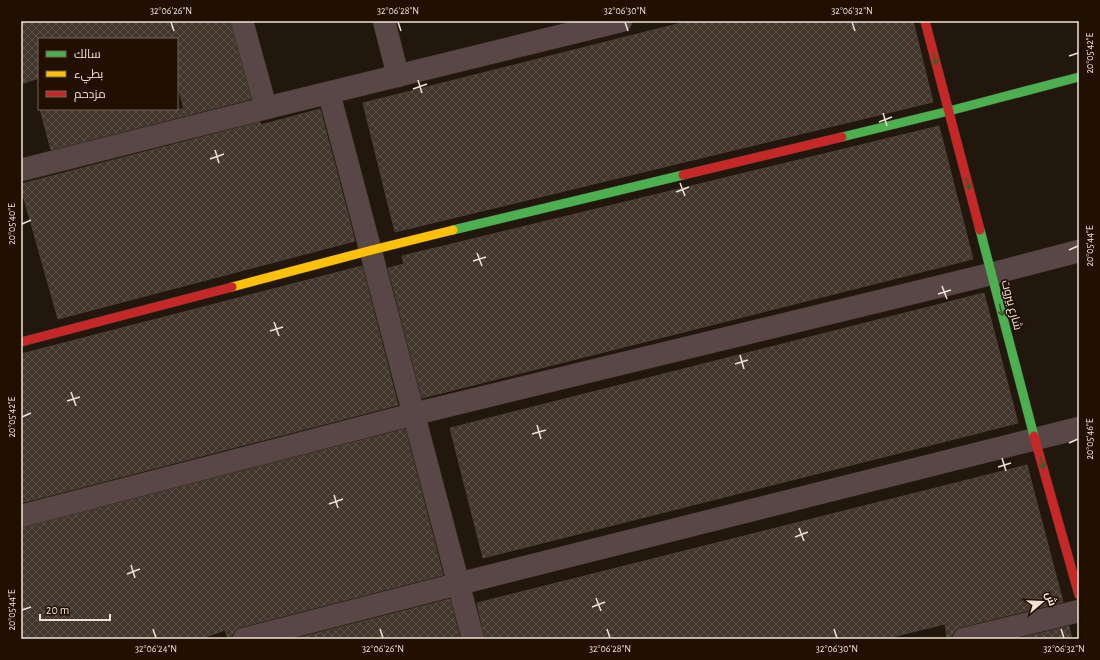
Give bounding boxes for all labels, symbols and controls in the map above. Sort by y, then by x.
text: 32°06'26"N [150,6,192,16]
text: 32°06'28"N [377,6,419,16]
text: 32°06'30"N [604,6,646,16]
text: 32°06'32"N [831,6,873,16]
text: 20°05'42"E [1085,32,1095,73]
legend [38,38,178,110]
text: سالك [74,48,101,60]
one-way arrow [932,52,940,65]
text: بطيء [74,68,103,84]
text: مزدحم [74,88,106,102]
one-way arrow [965,178,973,191]
text: 20°05'40"E [7,203,17,245]
text: 20°05'44"E [1085,225,1095,267]
street label: شارع بيروت [998,279,1024,332]
one-way arrow [998,303,1005,316]
text: 20°05'42"E [7,396,17,437]
text: 20°05'46"E [1085,418,1095,460]
one-way arrow [1039,456,1046,469]
north arrow [1022,582,1062,622]
text: 20°05'44"E [7,589,17,631]
text: ش [1043,590,1058,608]
scale bar [40,596,110,622]
text: 20 m [46,604,69,616]
text: 32°06'24"N [135,644,177,654]
text: 32°06'26"N [362,644,404,654]
text: 32°06'28"N [589,644,631,654]
text: 32°06'30"N [816,644,858,654]
text: 32°06'32"N [1043,644,1085,654]

